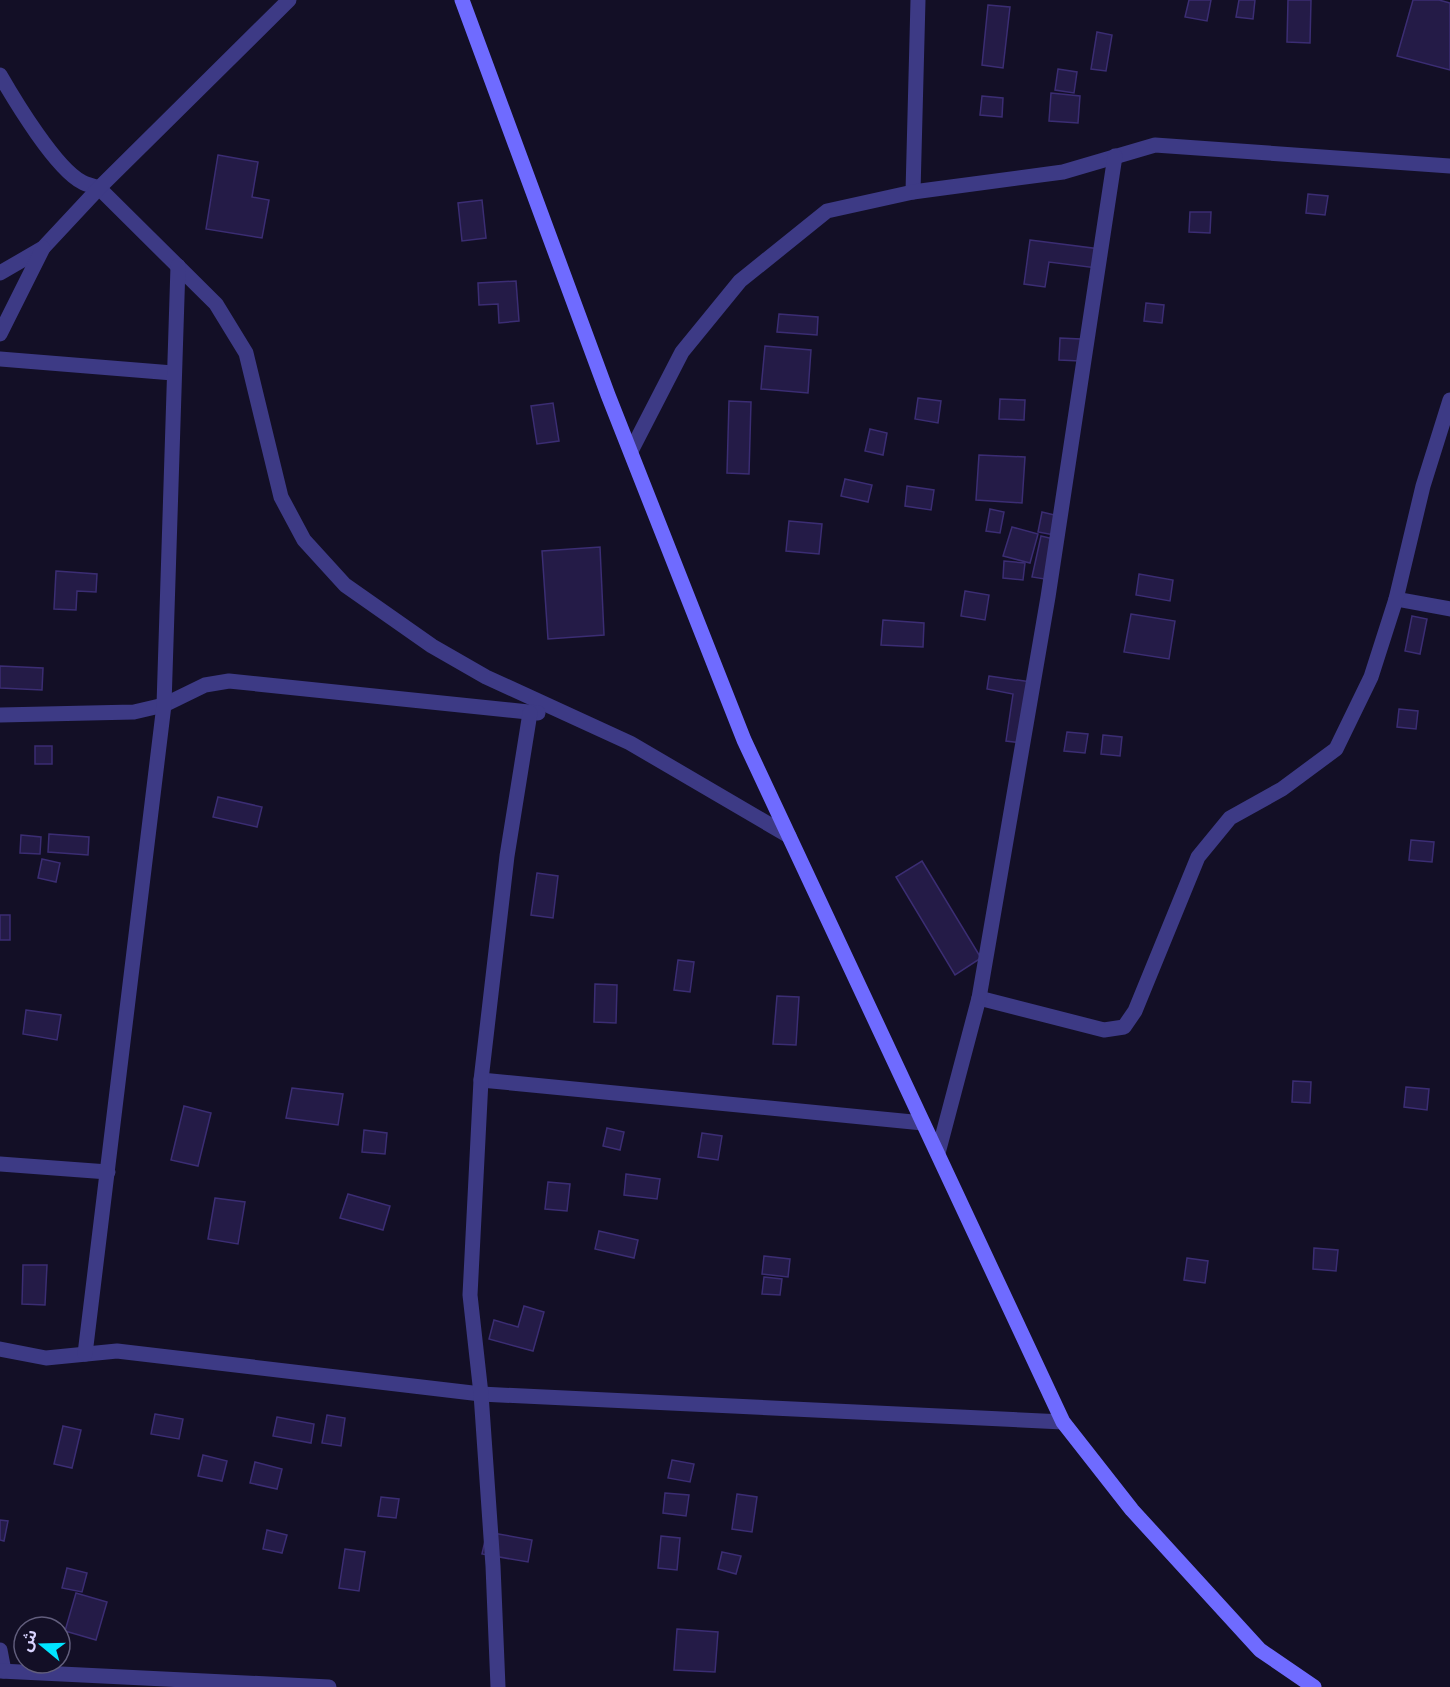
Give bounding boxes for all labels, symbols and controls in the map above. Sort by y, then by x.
north arrow [12,1615,72,1675]
text: ش [17,1627,41,1654]

